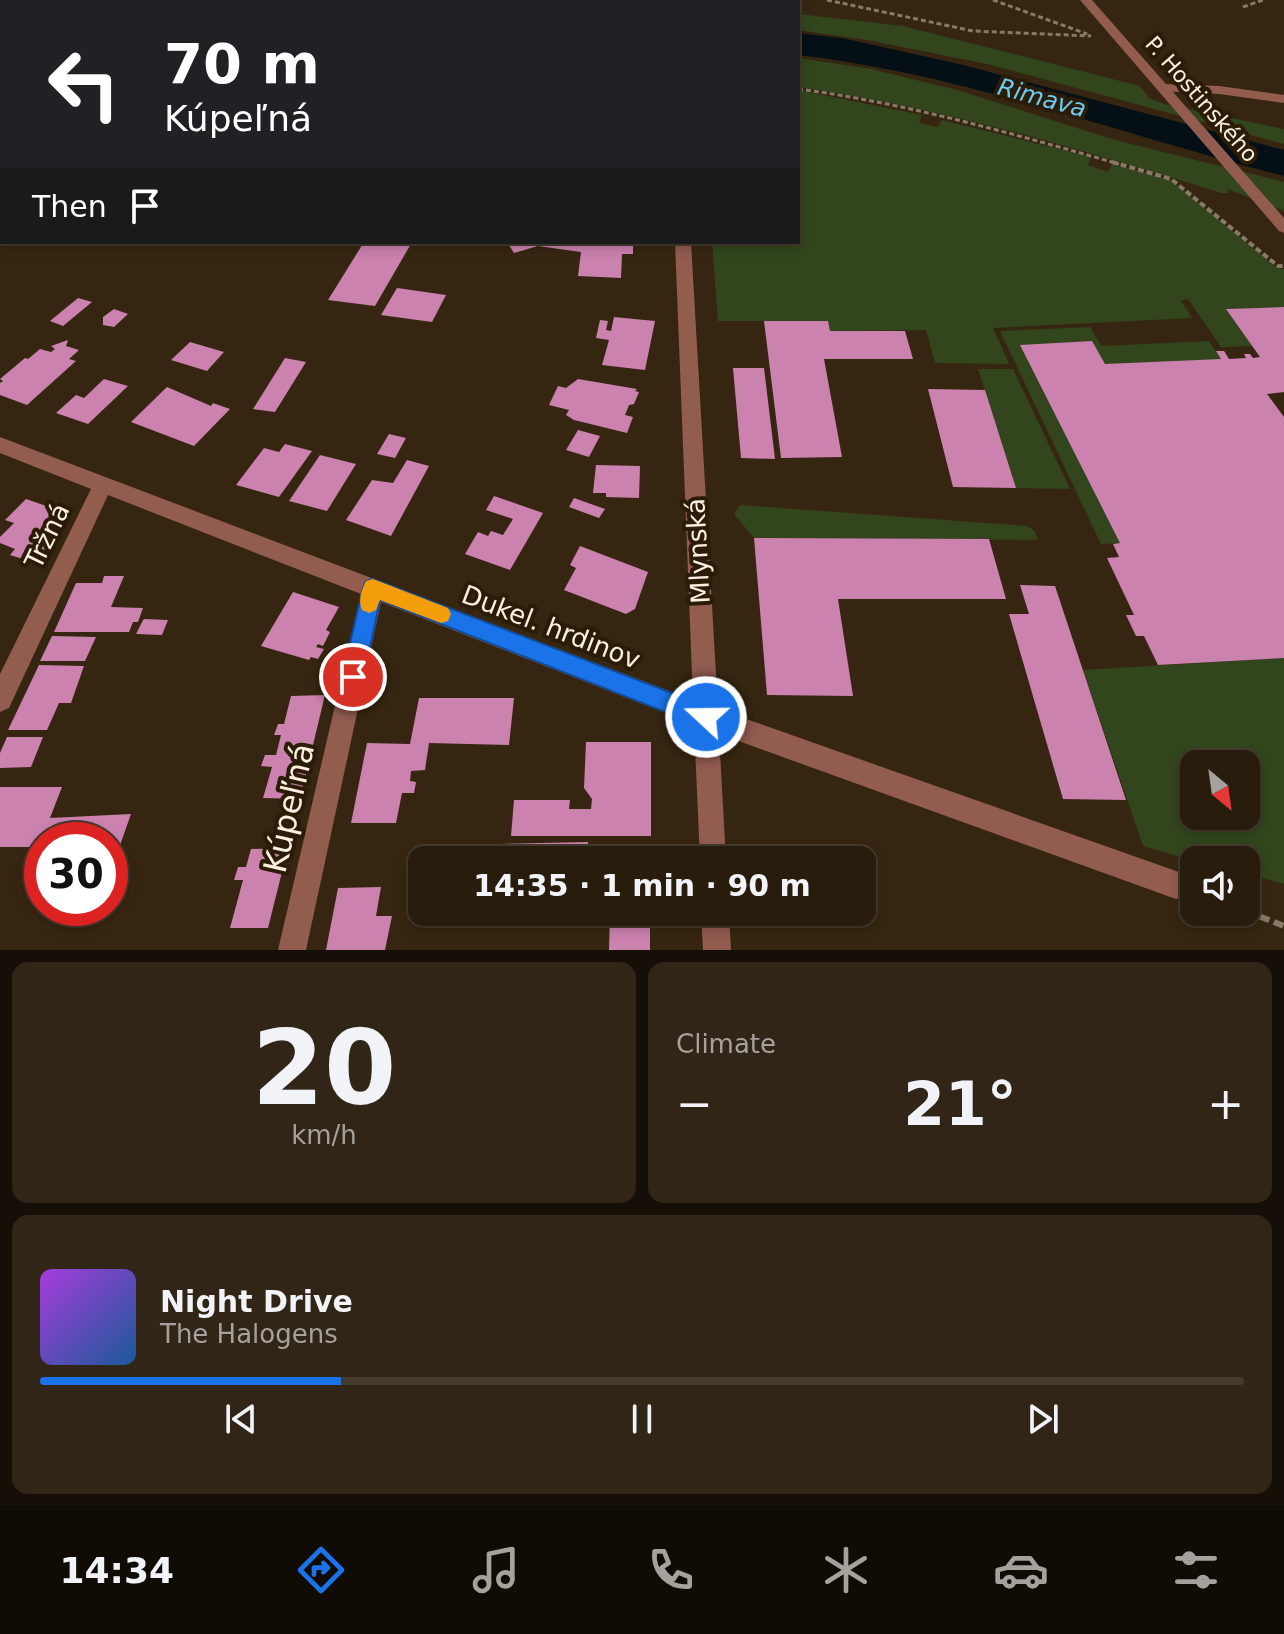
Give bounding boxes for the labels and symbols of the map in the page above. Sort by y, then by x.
street label: P. Hostinského [1140,31,1263,167]
water label: Rimava [995,73,1089,123]
street label: Mlynská [680,497,716,605]
street label: Tržná [18,499,76,574]
street label: Dukel. hrdinov [458,579,644,675]
pin [319,643,387,711]
position arrow [664,675,748,759]
street label: Kúpeľná [256,740,322,876]
north arrow [1180,750,1260,830]
speed limit sign: 30 [24,822,128,926]

